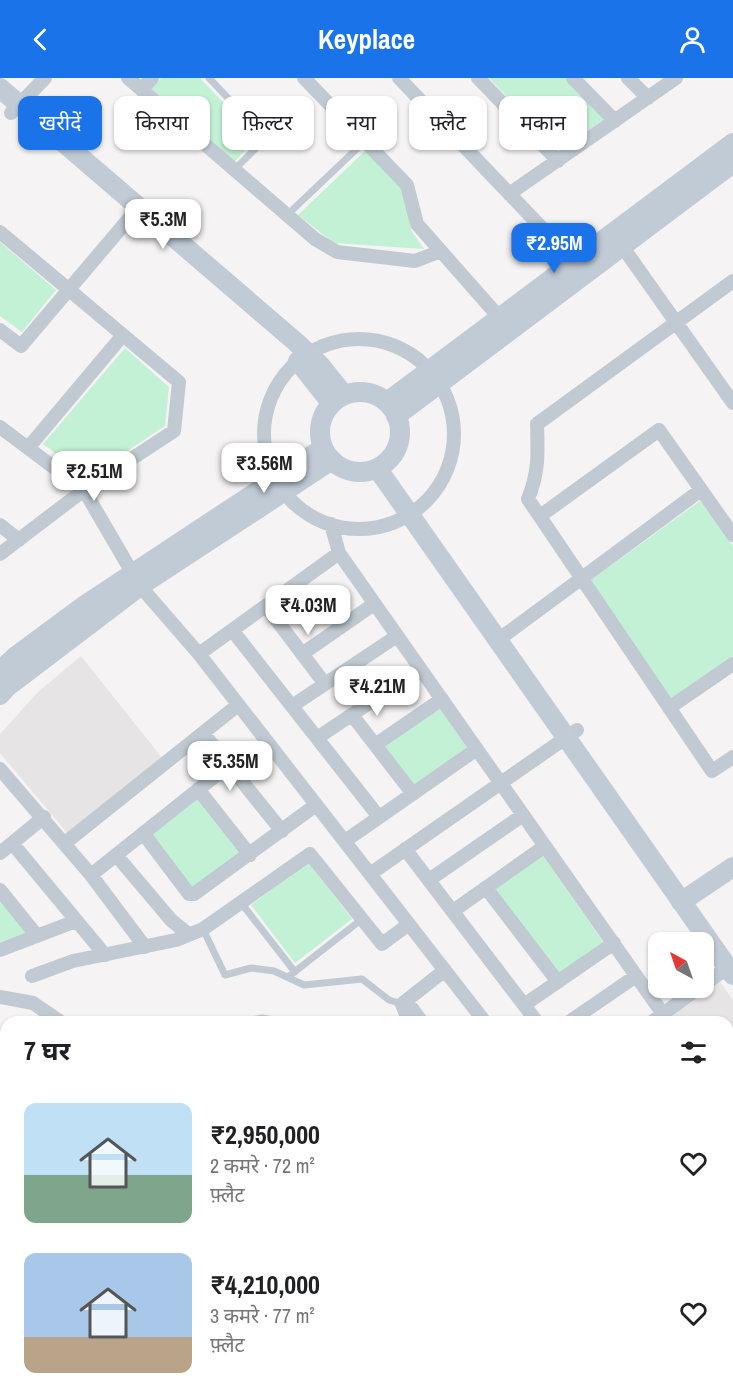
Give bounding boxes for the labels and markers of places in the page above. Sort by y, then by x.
pin: ₹5.3M [121,199,205,250]
pin: ₹2.95M [505,223,603,274]
pin: ₹3.56M [215,443,313,494]
pin: ₹2.51M [45,451,143,502]
pin: ₹4.03M [259,585,357,636]
pin: ₹4.21M [328,666,426,717]
pin: ₹5.35M [181,741,279,792]

